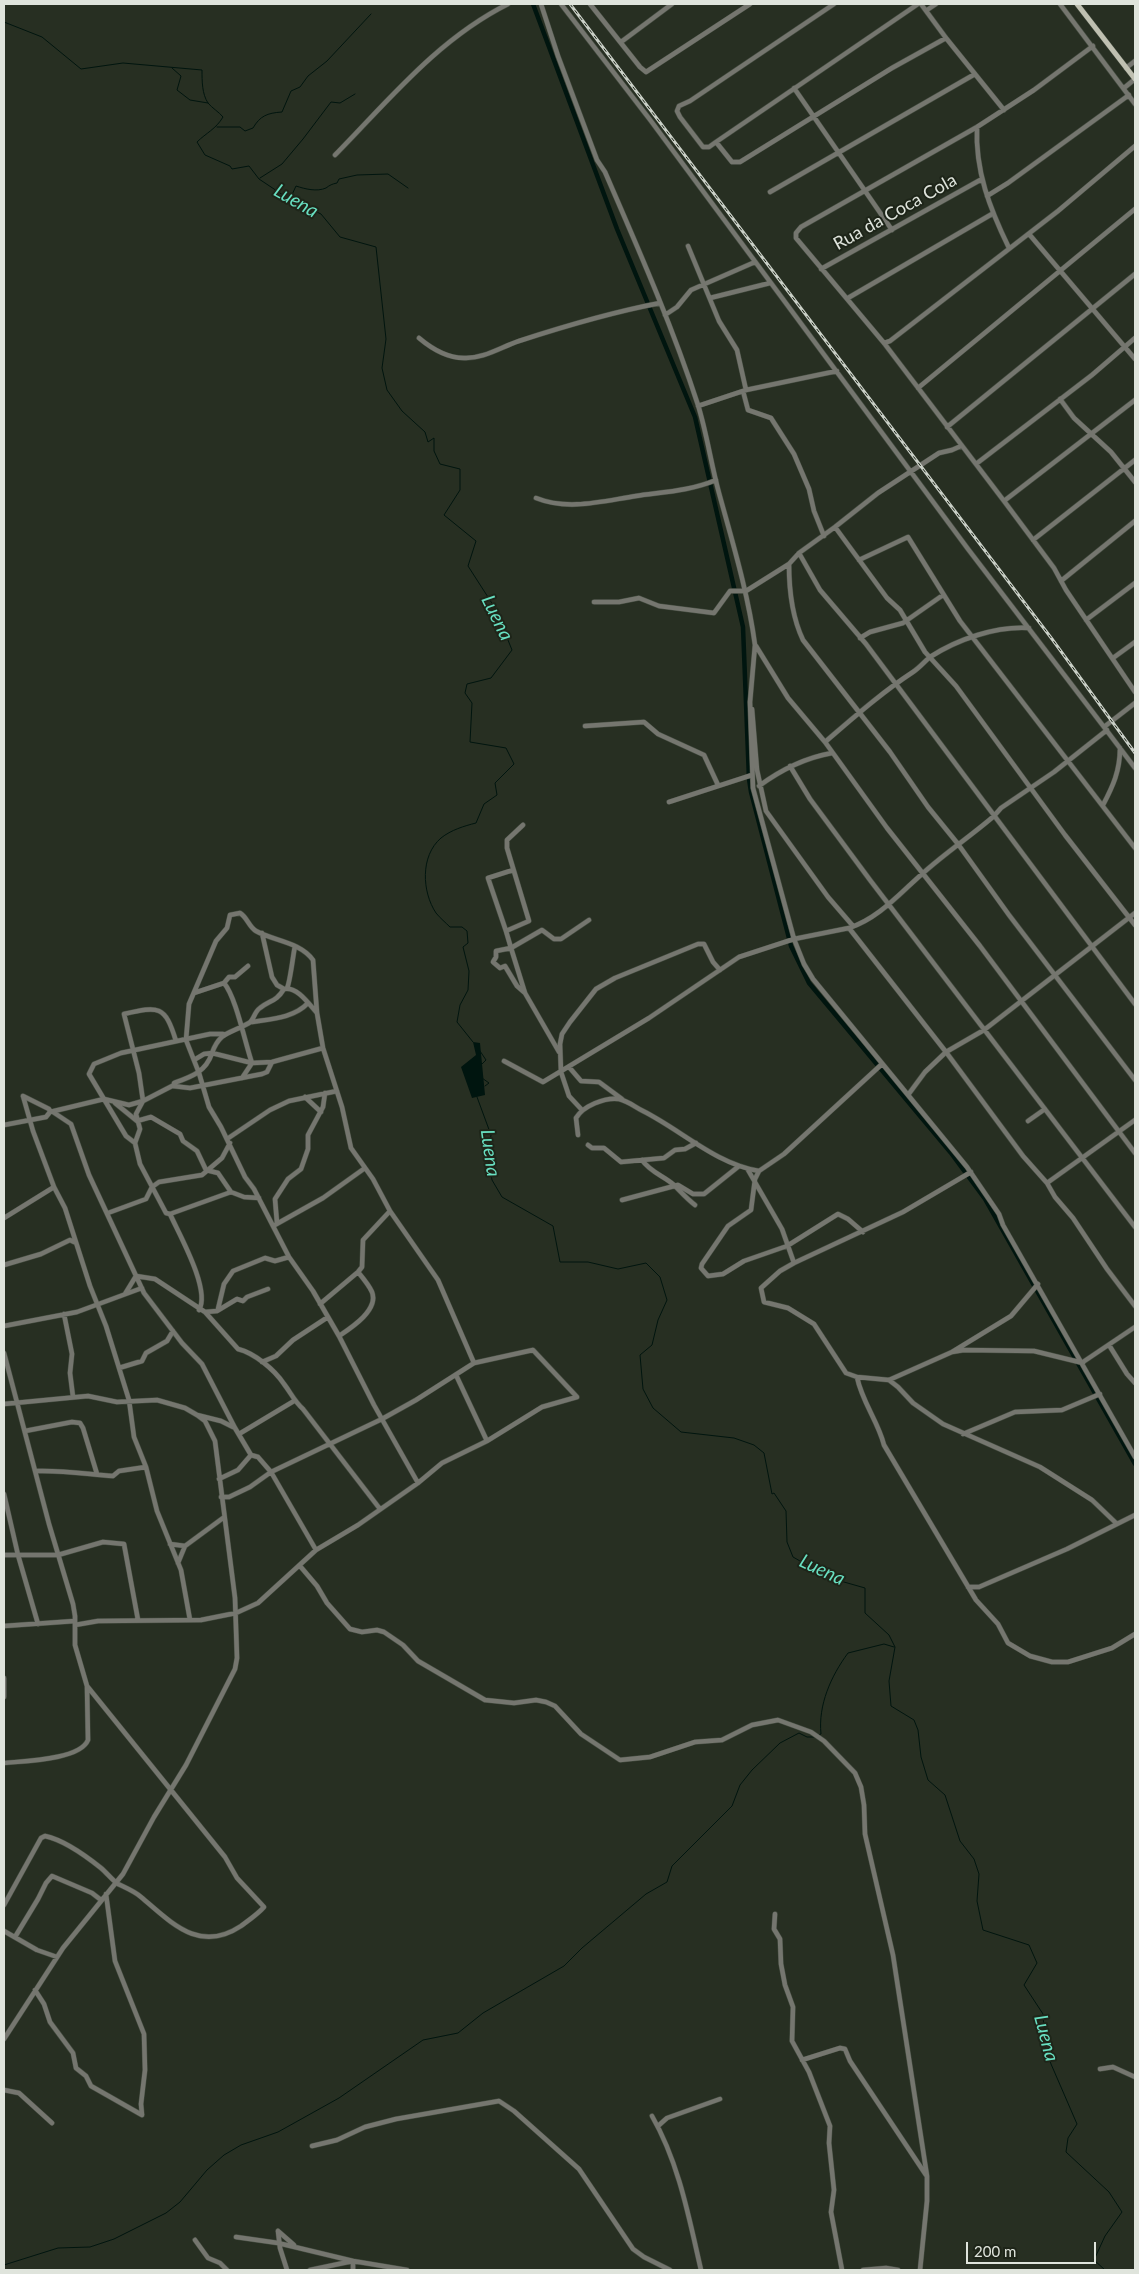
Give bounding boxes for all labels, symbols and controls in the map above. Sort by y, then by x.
street label: Rua da Coca Cola [830,169,960,255]
water label: Luena [270,179,322,223]
water label: Luena [476,592,518,644]
water label: Luena [475,1128,505,1178]
water label: Luena [796,1550,848,1590]
water label: Luena [1029,2012,1063,2064]
scale bar [969,2232,1099,2264]
text: 200 m [974,2242,1016,2260]

